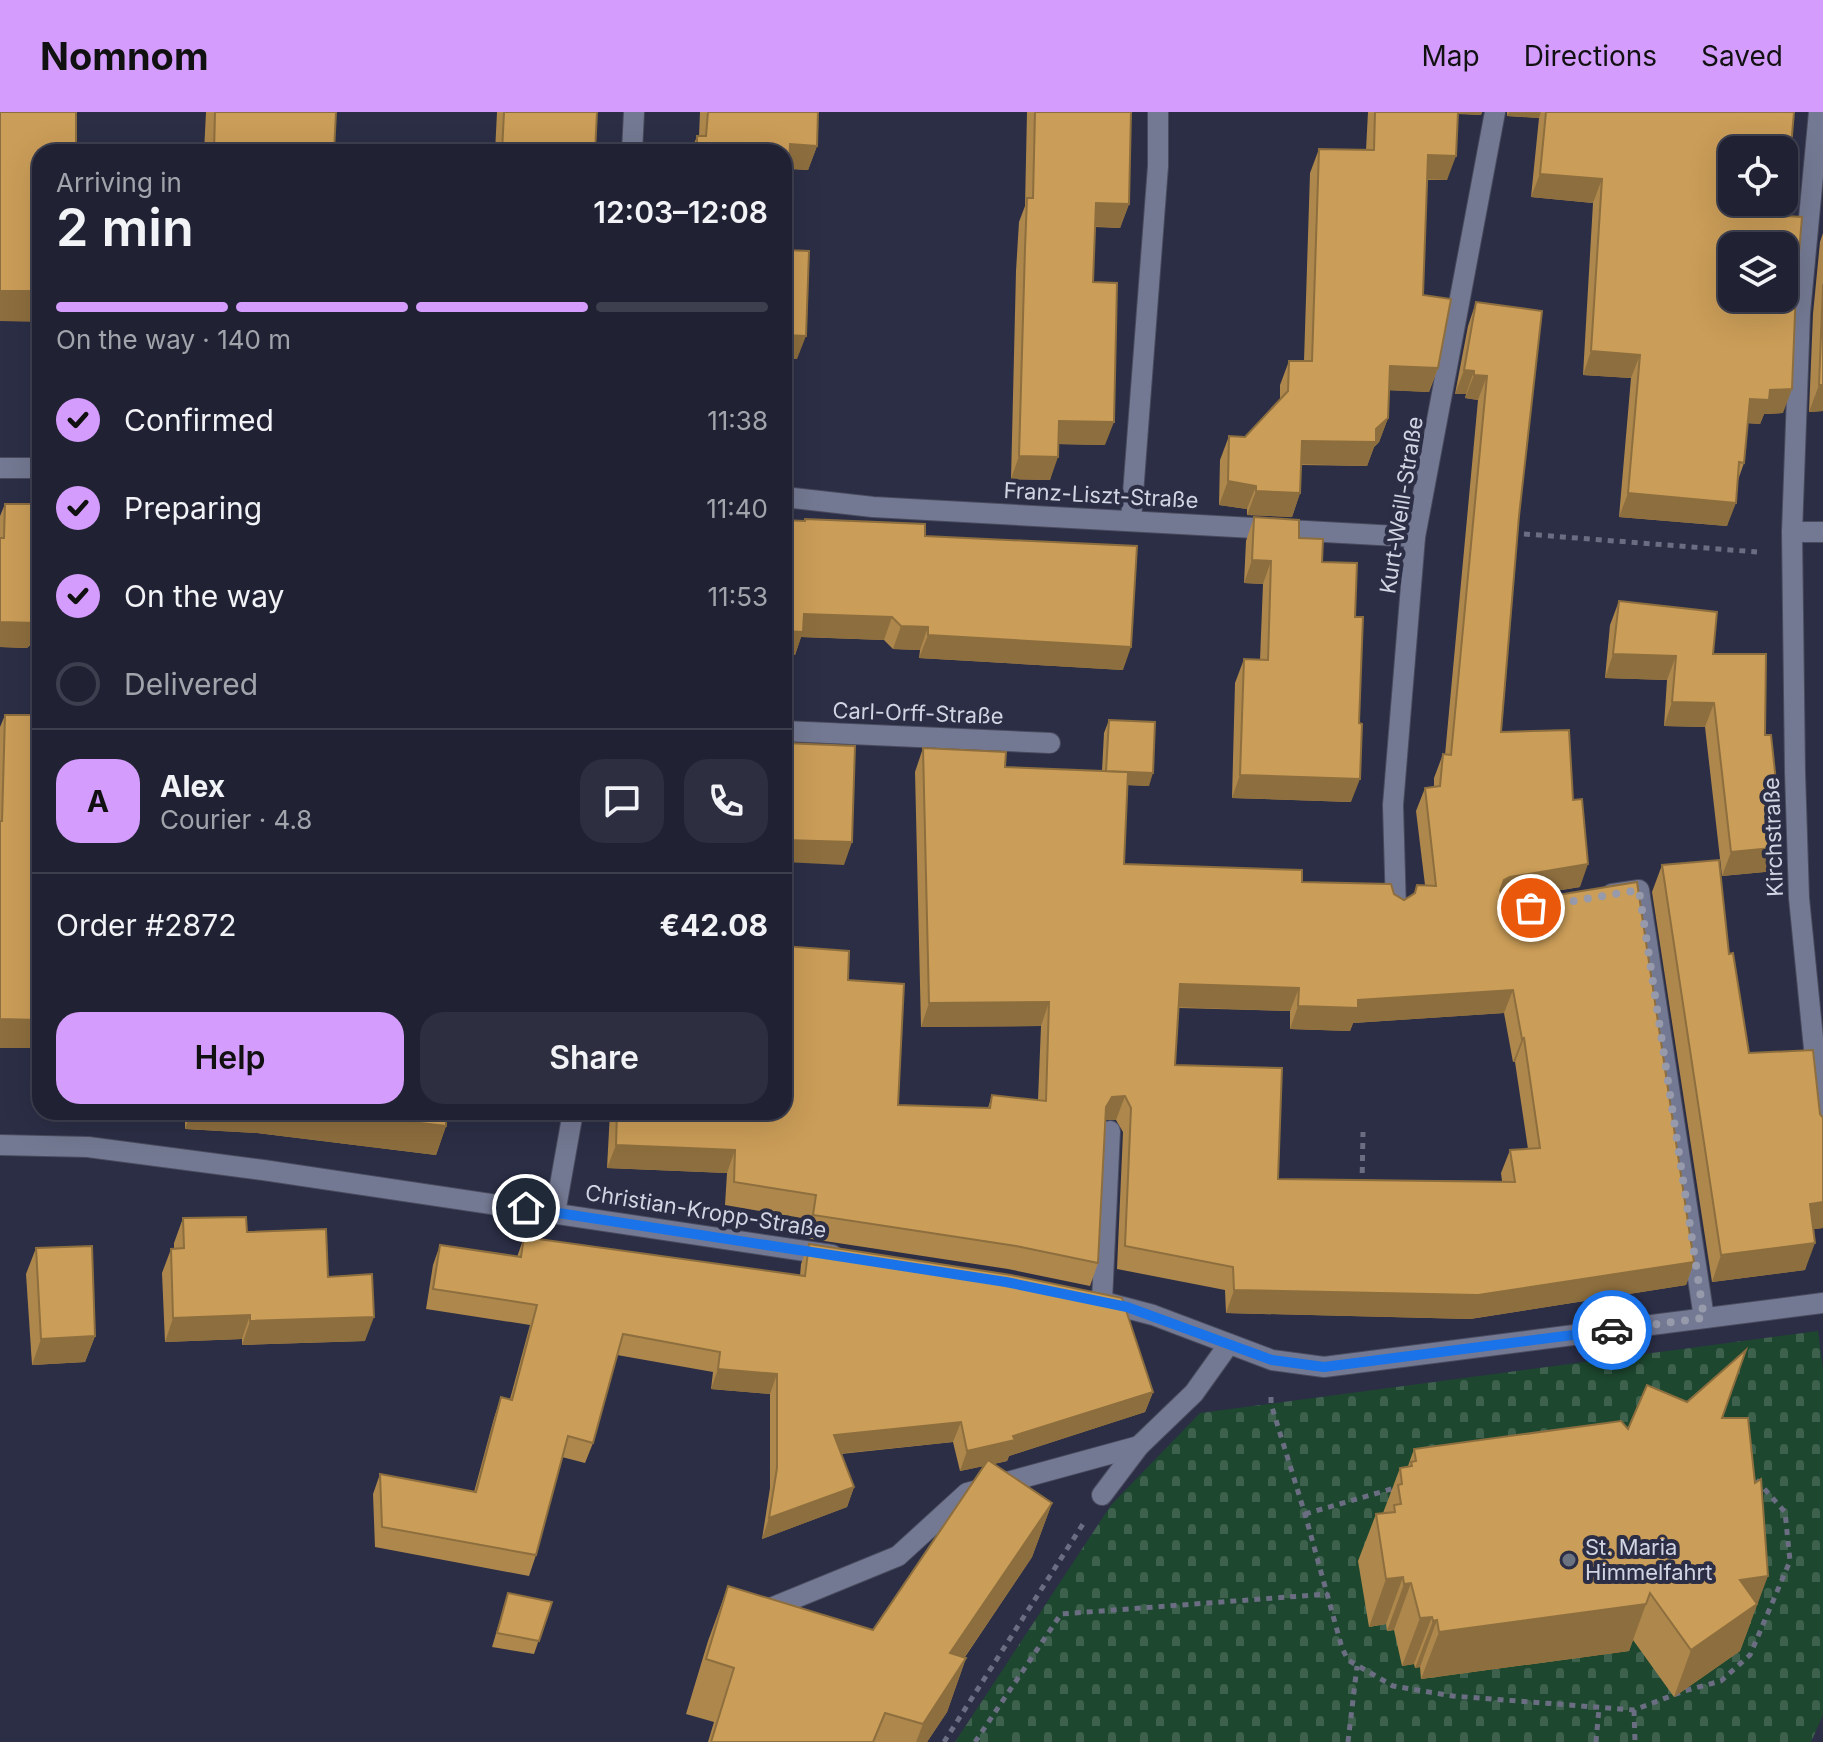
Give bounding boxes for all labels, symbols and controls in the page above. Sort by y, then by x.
text: Nomnom [40,33,209,79]
text: Map [1421,39,1480,73]
text: Directions [1524,39,1657,73]
text: Saved [1701,39,1783,73]
map controls [1718,136,1798,312]
button: locate [1718,136,1798,216]
text: Arriving in [56,167,182,198]
text: 12:03–12:08 [593,194,768,230]
text: 2 min [56,196,194,259]
button: layers [1718,232,1798,312]
text: On the way · 140 m [56,324,291,355]
icon: check [56,398,100,442]
text: Confirmed [124,402,274,438]
text: 11:38 [707,405,768,436]
street label: Kurt-Weill-Straße [1374,414,1428,596]
street label: Franz-Liszt-Straße [1003,477,1199,513]
icon: check [56,486,100,530]
text: Preparing [124,490,262,526]
text: 11:40 [706,493,768,524]
icon: check [56,574,100,618]
text: On the way [124,578,284,614]
text: 11:53 [707,581,768,612]
text: Delivered [124,666,258,702]
street label: Carl-Orff-Straße [832,697,1004,729]
button: chat [580,759,664,843]
button: phone [684,759,768,843]
text: Alex [160,768,225,804]
street label: Kirchstraße [1758,777,1788,897]
text: A [87,783,109,819]
text: Courier · 4.8 [160,804,312,835]
pin [1497,874,1565,942]
icon: bag [1509,886,1553,930]
text: Order #2872 [56,907,236,943]
text: €42.08 [659,907,768,943]
button: Help [56,1012,404,1104]
button: Share [420,1012,768,1104]
pin [492,1174,560,1242]
street label: Christian-Kropp-Straße [583,1179,829,1243]
icon: home [504,1186,548,1230]
courier [1572,1290,1652,1370]
icon: car [1590,1308,1634,1352]
place label: St. Maria Himmelfahrt [1585,1534,1712,1585]
marker: St. Maria Himmelfahrt [1560,1551,1578,1569]

